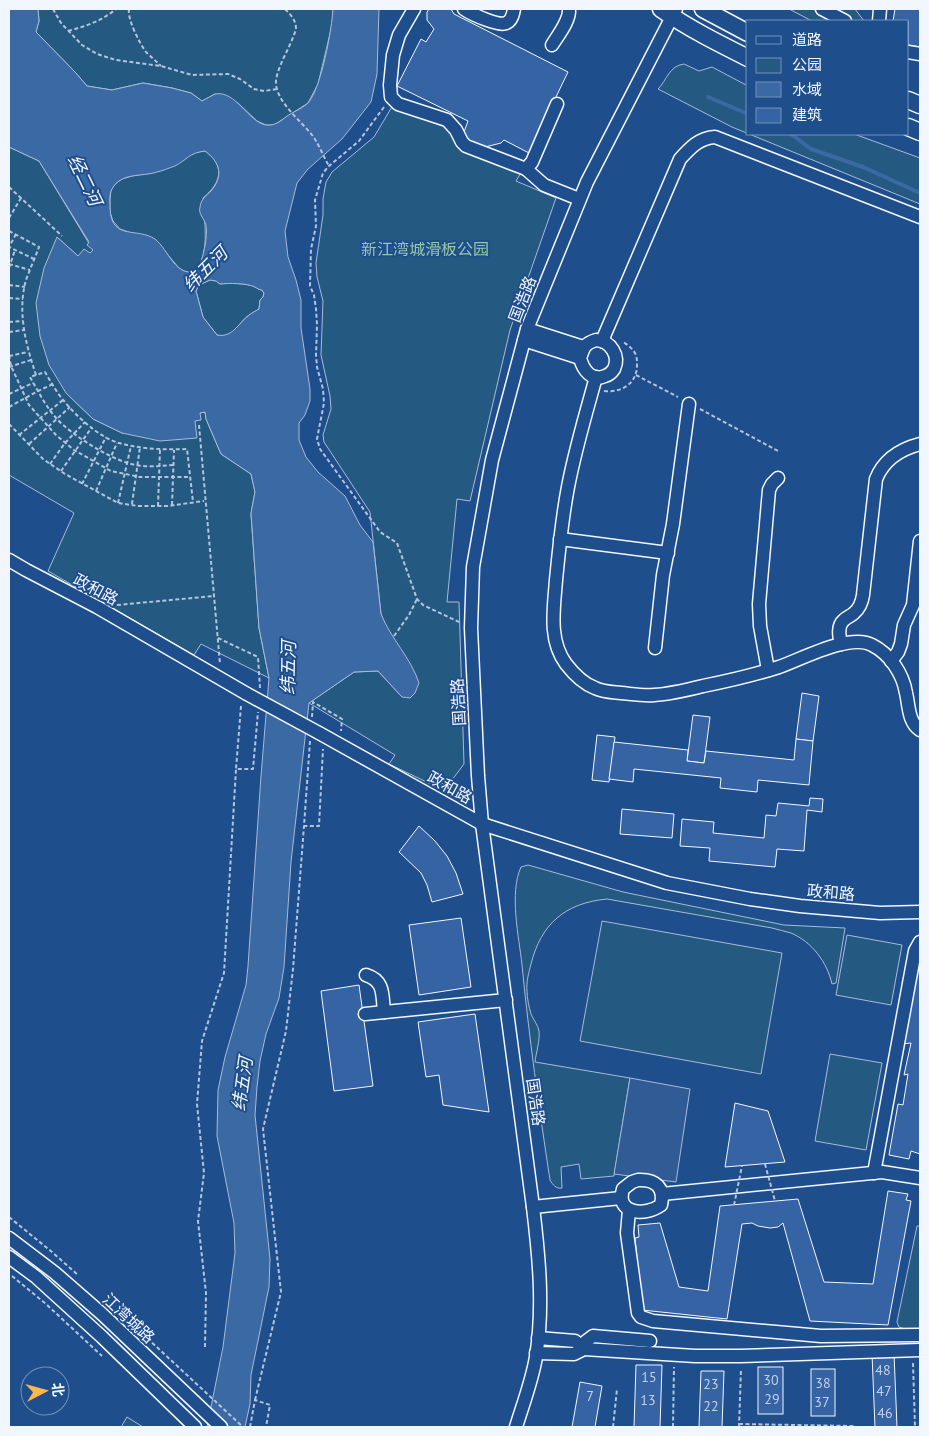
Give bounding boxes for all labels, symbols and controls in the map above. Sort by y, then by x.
legend [746,20,909,135]
text: 道路 [792,30,822,49]
text: 公园 [792,55,822,74]
text: 水域 [792,80,822,99]
text: 建筑 [792,105,822,124]
water label: 经二河 [63,151,108,212]
park label: 新江湾城滑板公园 [361,239,489,259]
water label: 纬五河 [178,240,234,296]
street label: 国浩路 [504,273,540,325]
street label: 政和路 [70,569,122,609]
water label: 纬五河 [276,638,300,695]
street label: 国浩路 [447,678,469,726]
street label: 政和路 [424,767,476,807]
street label: 政和路 [806,880,856,904]
water label: 纬五河 [227,1053,258,1112]
street label: 国浩路 [523,1077,549,1127]
street label: 江湾城路 [99,1289,159,1347]
house number: 48 [875,1361,891,1379]
north arrow [20,1366,70,1416]
house number: 15 [641,1368,657,1386]
house number: 30 [763,1371,779,1389]
house number: 38 [815,1374,831,1392]
house number: 23 [703,1375,719,1393]
text: 北 [48,1382,68,1398]
house number: 47 [876,1382,892,1400]
house number: 7 [586,1387,594,1405]
house number: 29 [764,1390,780,1408]
house number: 13 [640,1391,656,1409]
house number: 37 [814,1393,830,1411]
house number: 22 [703,1397,719,1415]
house number: 46 [877,1404,893,1422]

